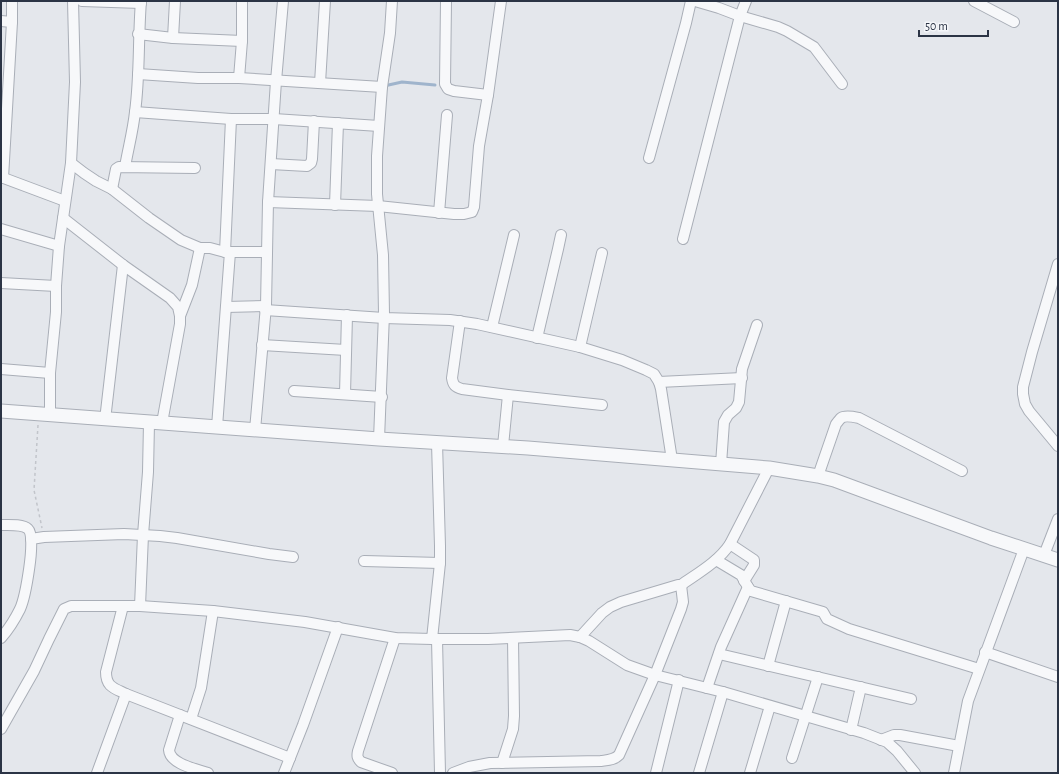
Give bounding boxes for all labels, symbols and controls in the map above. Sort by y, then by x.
scale bar [919,12,988,38]
text: 50 m [925,20,948,32]

